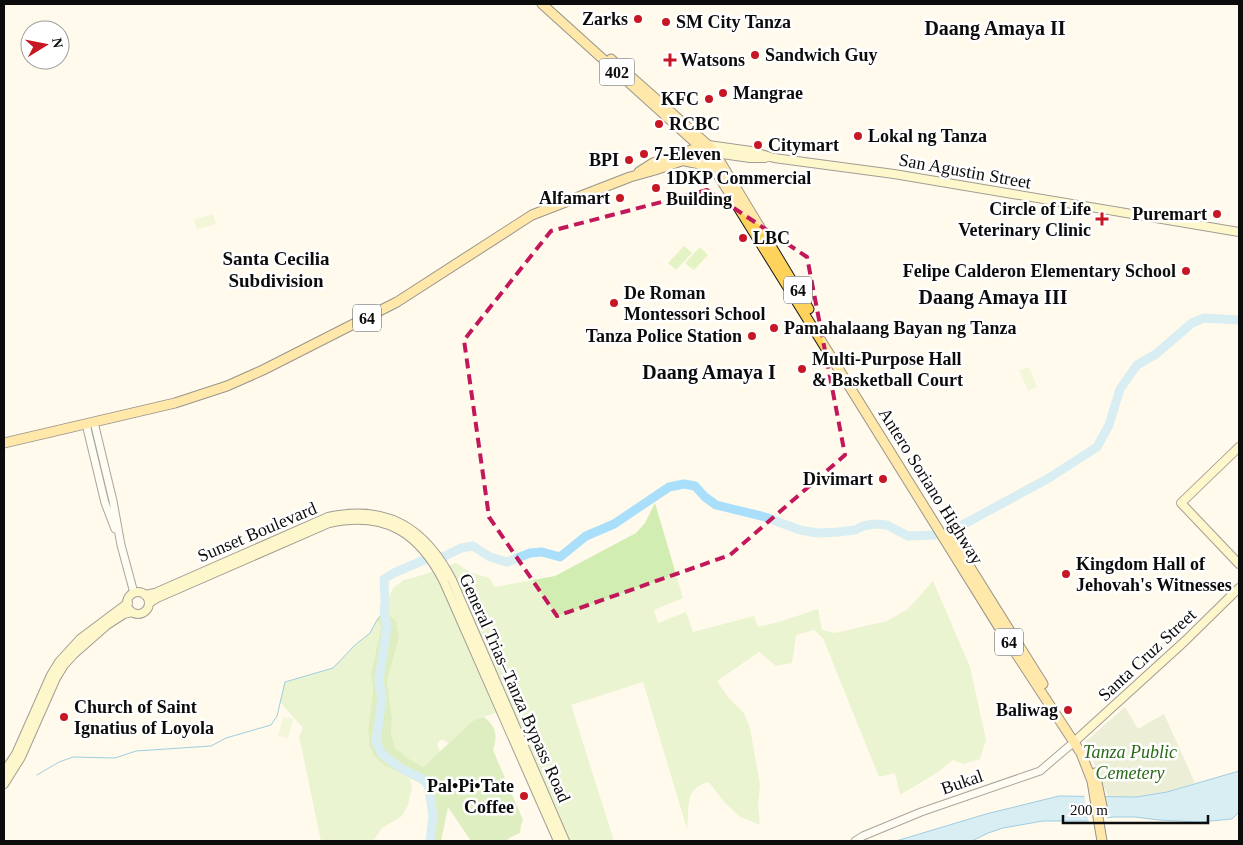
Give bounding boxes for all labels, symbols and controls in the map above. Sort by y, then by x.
place label: Zarks [582,9,628,29]
place label: SM City Tanza [676,12,791,32]
marker: Zarks [632,13,644,25]
marker: SM City Tanza [660,16,672,28]
district label: Daang Amaya II [924,17,1066,40]
north arrow [20,20,70,70]
text: N [49,37,66,49]
place label: Sandwich Guy [765,45,878,65]
marker: Sandwich Guy [749,49,761,61]
place label: Watsons [680,50,745,70]
marker: Watsons [664,54,676,66]
road number: 402 [600,58,634,86]
place label: Mangrae [733,83,803,103]
marker: Mangrae [717,87,729,99]
place label: KFC [661,89,699,109]
marker: KFC [703,93,715,105]
place label: RCBC [669,114,720,134]
marker: RCBC [653,118,665,130]
place label: Lokal ng Tanza [868,126,987,146]
marker: Lokal ng Tanza [852,130,864,142]
place label: Citymart [768,135,839,155]
marker: Citymart [752,139,764,151]
place label: 7-Eleven [654,144,721,164]
marker: 7-Eleven [638,148,650,160]
place label: BPI [589,150,619,170]
street label: San Agustin Street [897,150,1033,192]
marker: BPI [623,154,635,166]
place label: 1DKP Commercial Building [666,168,811,209]
marker: 1DKP Commercial Building [650,182,662,194]
place label: Alfamart [539,188,610,208]
marker: Alfamart [614,192,626,204]
place label: Circle of Life Veterinary Clinic [958,199,1091,240]
place label: Puremart [1132,204,1207,224]
marker: Puremart [1211,208,1223,220]
marker: Circle of Life Veterinary Clinic [1095,212,1109,226]
place label: LBC [753,228,790,248]
marker: LBC [737,232,749,244]
district label: Santa Cecilia Subdivision [222,248,330,291]
place label: Felipe Calderon Elementary School [903,261,1176,281]
marker: Felipe Calderon Elementary School [1180,265,1192,277]
road number: 64 [784,276,812,304]
place label: De Roman Montessori School [624,283,766,324]
district label: Daang Amaya III [919,286,1068,309]
marker: De Roman Montessori School [608,297,620,309]
road number: 64 [353,304,381,332]
place label: Pamahalaang Bayan ng Tanza [784,318,1017,338]
marker: Pamahalaang Bayan ng Tanza [768,322,780,334]
place label: Tanza Police Station [586,326,742,346]
marker: Tanza Police Station [746,330,758,342]
place label: Multi-Purpose Hall & Basketball Court [812,349,963,390]
district label: Daang Amaya I [642,361,776,384]
marker: Multi-Purpose Hall & Basketball Court [796,363,808,375]
street label: Antero Soriano Highway [875,404,987,568]
place label: Divimart [803,469,873,489]
marker: Divimart [877,473,889,485]
street label: Sunset Boulevard [194,498,320,566]
place label: Kingdom Hall of Jehovah's Witnesses [1076,554,1232,595]
marker: Kingdom Hall of Jehovah's Witnesses [1060,568,1072,580]
street label: General Trias–Tanza Bypass Road [455,571,575,805]
street label: Santa Cruz Street [1094,605,1200,705]
road number: 64 [995,628,1023,656]
place label: Church of Saint Ignatius of Loyola [74,697,214,738]
place label: Baliwag [996,700,1058,720]
marker: Baliwag [1062,704,1074,716]
marker: Church of Saint Ignatius of Loyola [58,711,70,723]
park label: Tanza Public Cemetery [1083,742,1177,783]
street label: Bukal [938,766,986,798]
place label: Pal•Pi•Tate Coffee [427,776,514,817]
marker: Pal•Pi•Tate Coffee [518,790,530,802]
scale bar [1063,792,1208,824]
text: 200 m [1070,802,1108,818]

